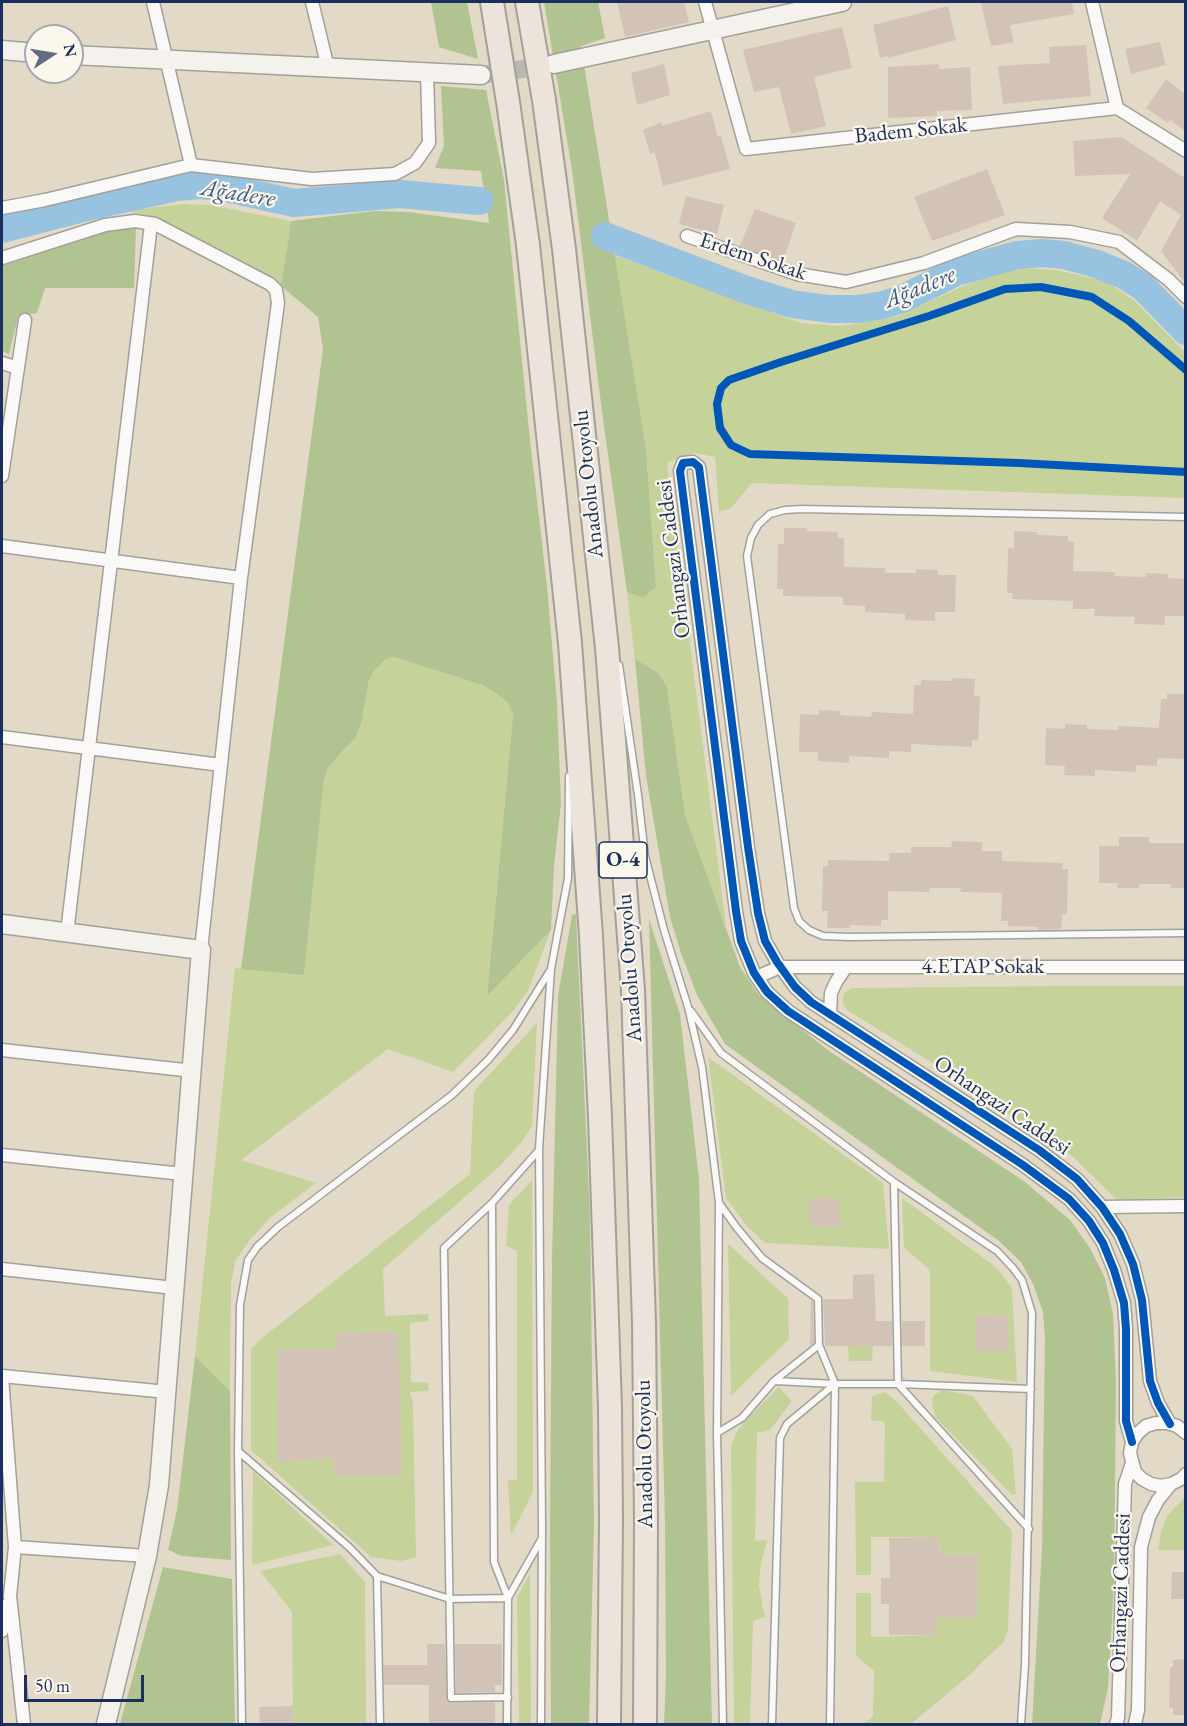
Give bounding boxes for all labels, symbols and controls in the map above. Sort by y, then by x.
north arrow [24,24,84,84]
text: N [59,42,82,59]
street label: Badem Sokak [853,112,969,150]
water label: Ağadere [199,174,277,214]
street label: Erdem Sokak [696,227,810,287]
water label: Ağadere [880,261,960,315]
street label: Anadolu Otoyolu [568,408,610,560]
street label: Orhangazi Caddesi [651,478,697,640]
road number: O-4 [599,842,647,878]
street label: Anadolu Otoyolu [612,893,648,1043]
street label: 4.ETAP Sokak [922,954,1044,980]
street label: Orhangazi Caddesi [928,1050,1076,1162]
street label: Anadolu Otoyolu [631,1379,659,1529]
street label: Orhangazi Caddesi [1105,1513,1137,1673]
scale bar [27,1663,147,1701]
text: 50 m [35,1674,70,1697]

